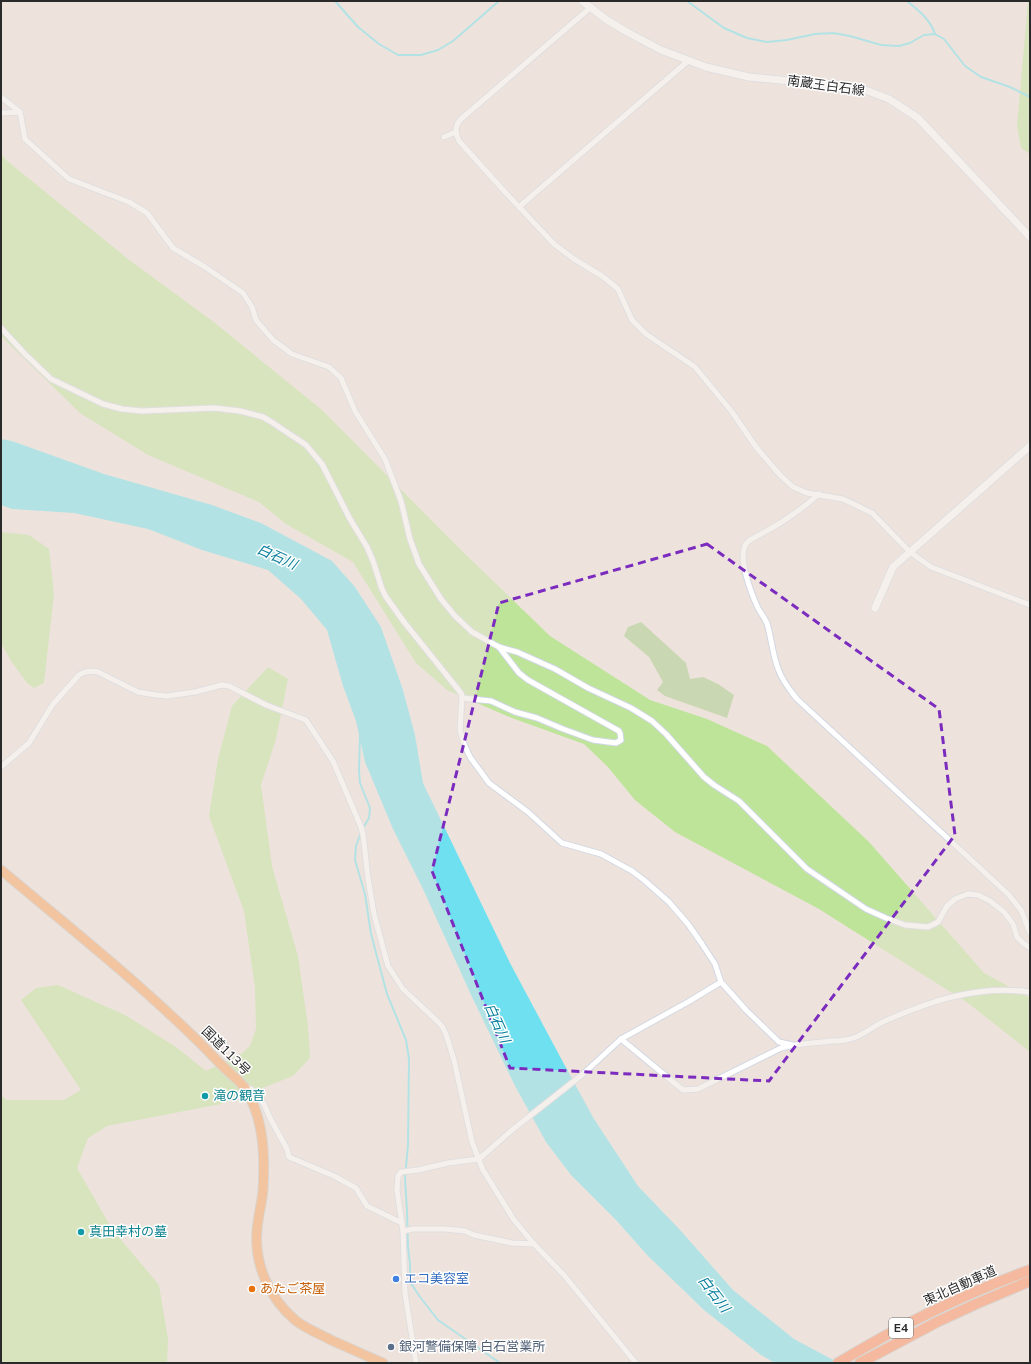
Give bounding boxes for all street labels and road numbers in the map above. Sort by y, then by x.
street label: 南蔵王白石線 [786,72,866,100]
street label: 国道113号 [198,1023,254,1079]
street label: 東北自動車道 [921,1262,999,1310]
road number: E4 [889,1318,913,1338]

